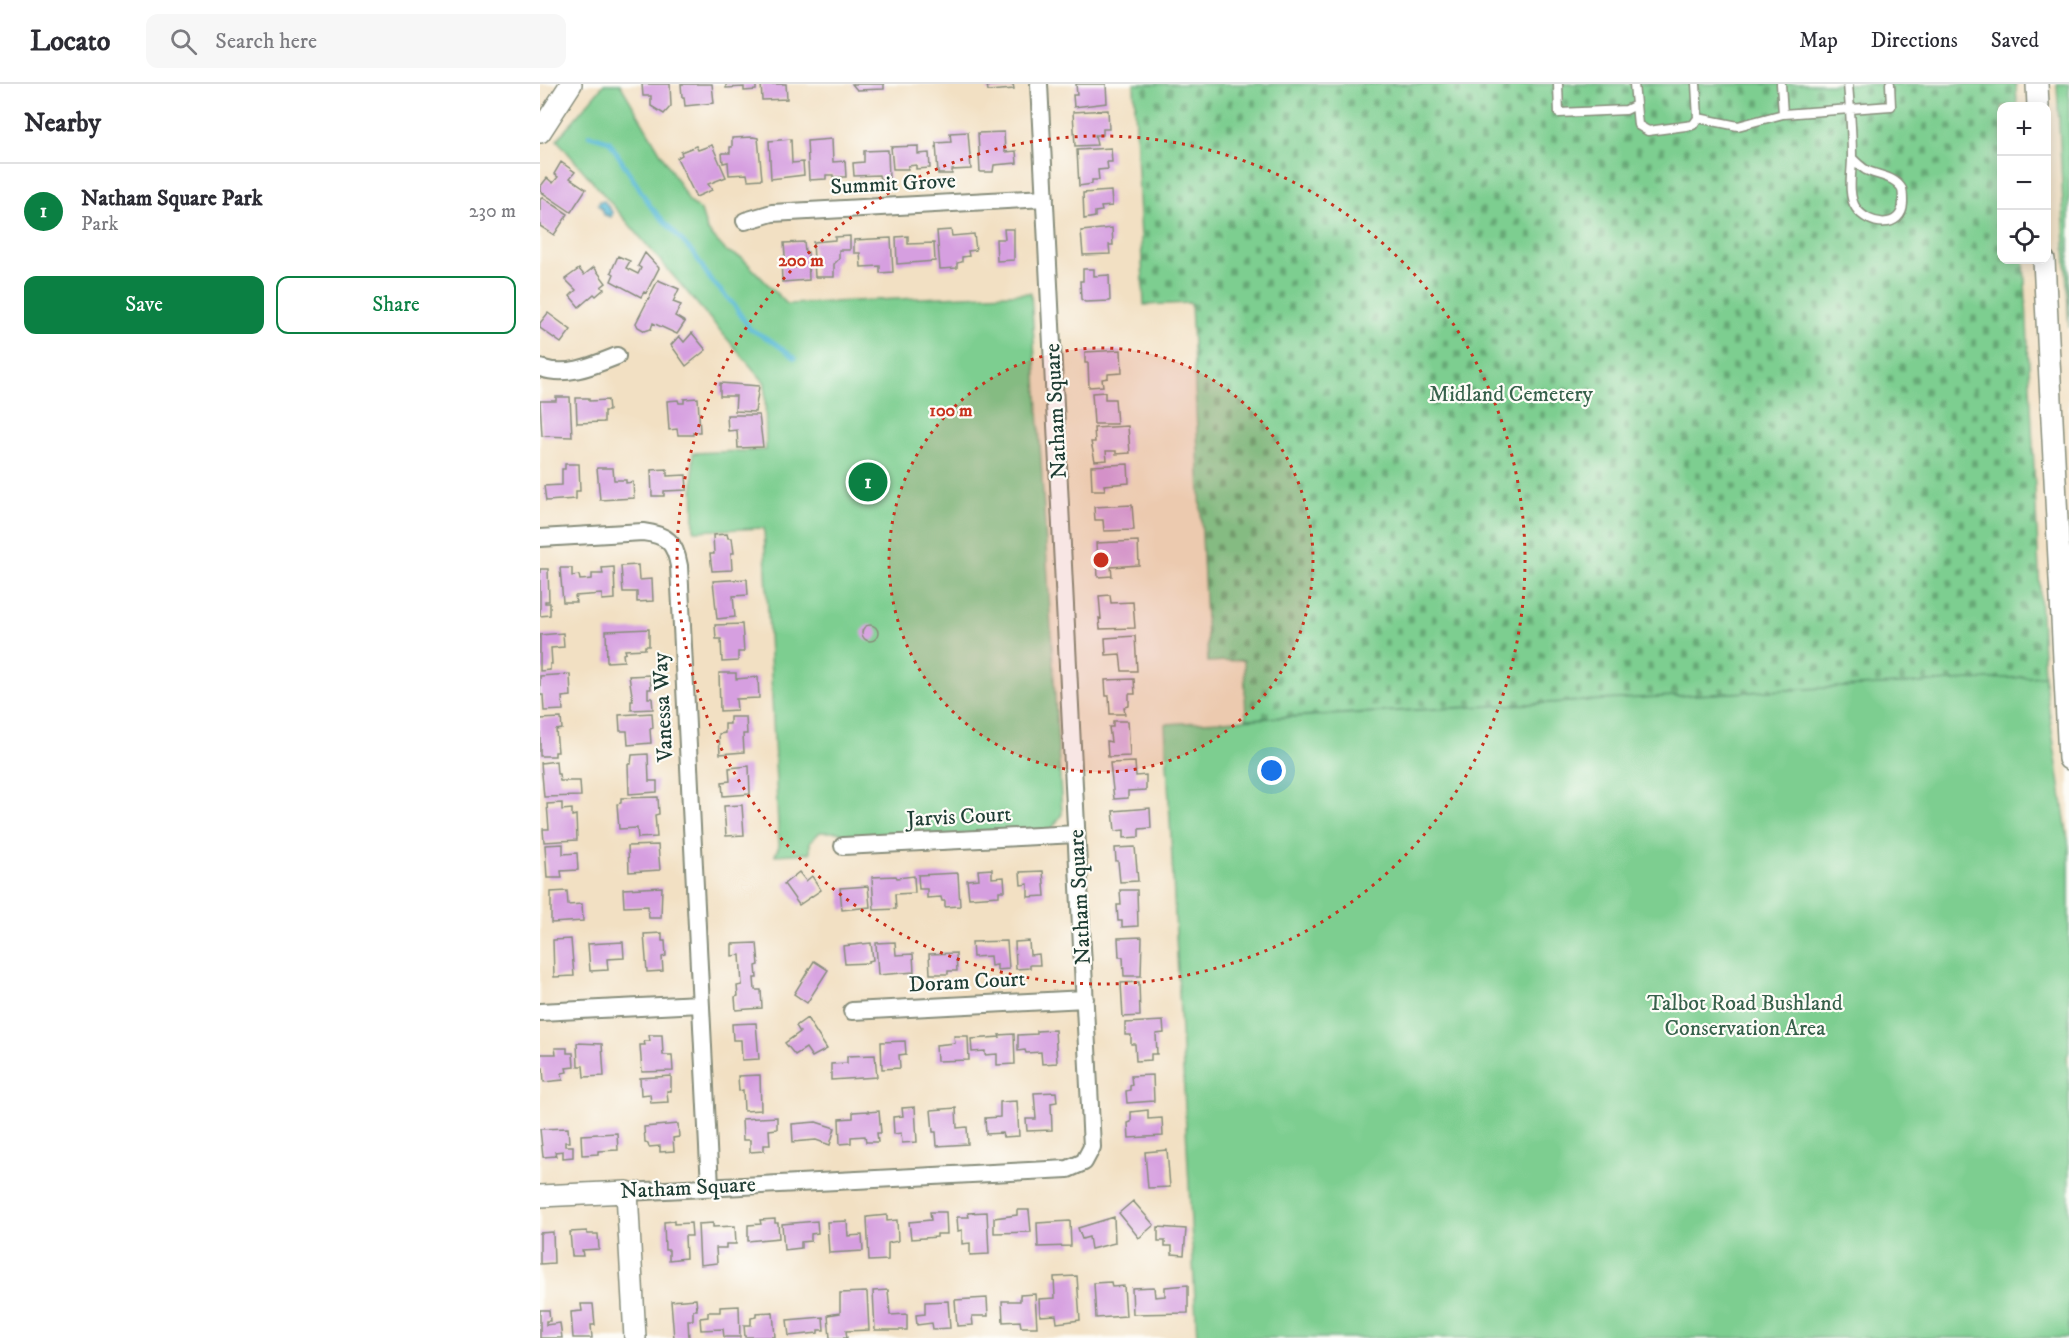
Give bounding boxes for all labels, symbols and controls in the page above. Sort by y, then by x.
search box [146,14,566,68]
text: Locato [30,24,110,59]
icon: search [167,25,200,58]
text: Search here [215,28,317,55]
text: Map [1799,28,1838,54]
text: Directions [1871,28,1958,54]
text: Saved [1991,28,2039,54]
map controls [1997,102,2051,264]
button: + [1997,102,2051,156]
text: Nearby [24,107,101,140]
button: − [1997,156,2051,210]
street label: Summit Grove [830,167,956,201]
text: Natham Square Park [81,185,263,212]
text: 1 [40,199,47,224]
text: 230 m [469,199,516,224]
button: locate [1997,210,2051,264]
text: Park [81,212,118,237]
text: 200 m [778,250,824,272]
button: Save [24,276,264,334]
button: Share [276,276,516,334]
street label: Natham Square [1039,343,1073,479]
park label: Midland Cemetery [1429,381,1594,408]
text: 100 m [929,400,973,422]
pin: 1 [848,460,888,504]
centre of rings [1091,550,1111,570]
street label: Vanessa Way [647,651,679,763]
your location [1257,756,1286,785]
street label: Jarvis Court [904,801,1012,833]
street label: Natham Square [1063,829,1097,965]
street label: Doram Court [908,965,1026,999]
park label: Talbot Road Bushland Conservation Area [1647,990,1843,1042]
street label: Natham Square [620,1171,756,1205]

